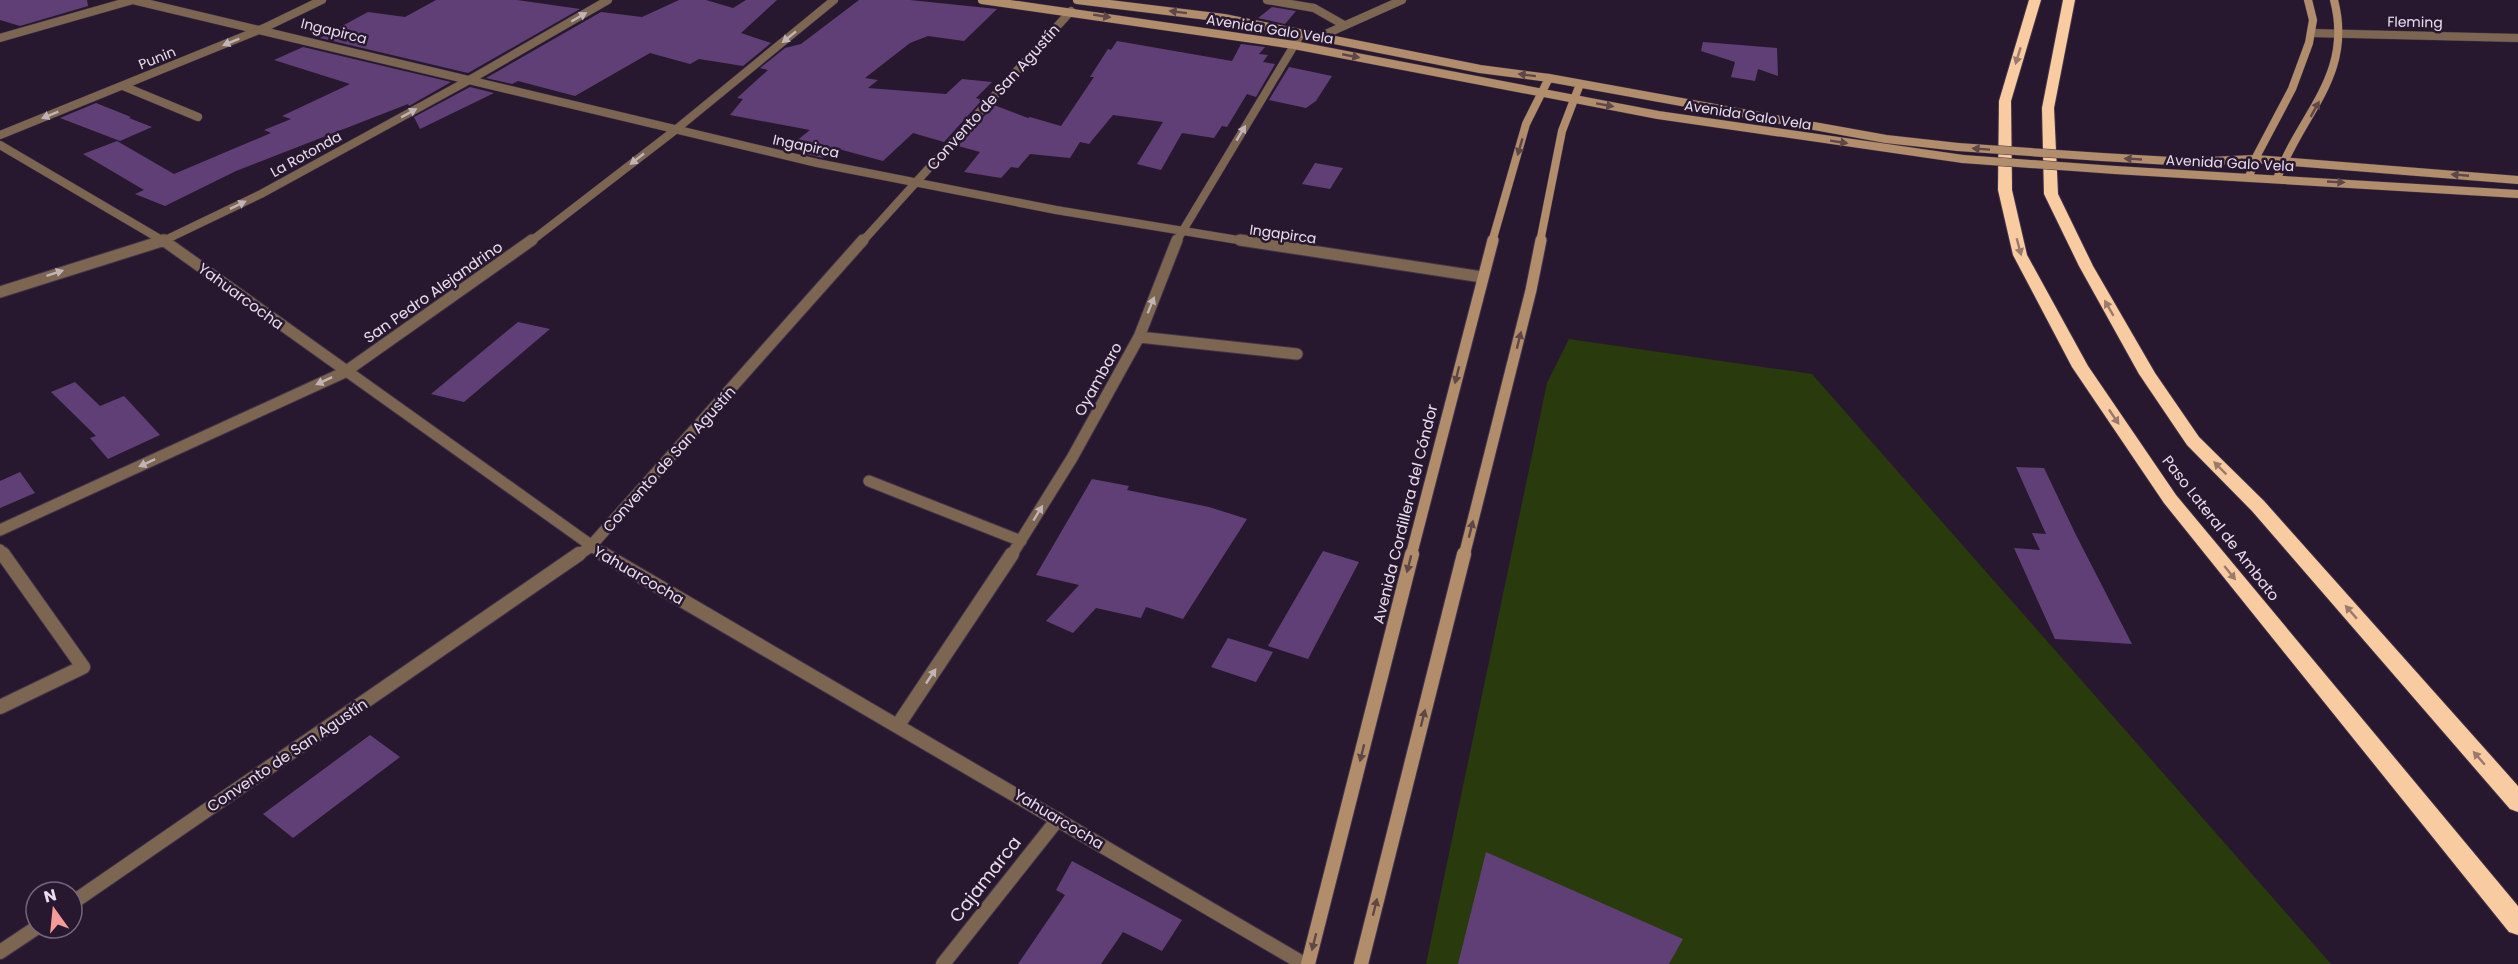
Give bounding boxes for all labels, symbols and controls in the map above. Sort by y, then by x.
one-way arrow [1169,7,1188,17]
street label: Avenida Galo Vela [1205,9,1335,49]
one-way arrow [571,11,587,22]
one-way arrow [1093,12,1112,21]
street label: Fleming [2387,12,2443,32]
street label: Ingapirca [299,13,369,49]
street label: Convento de San Agustín [922,20,1064,174]
one-way arrow [782,30,797,43]
one-way arrow [222,38,240,47]
street label: Punin [135,42,179,74]
one-way arrow [2013,47,2022,65]
one-way arrow [1342,52,1361,61]
one-way arrow [1518,70,1537,80]
street label: Avenida Galo Vela [1683,95,1813,135]
one-way arrow [2310,100,2320,117]
one-way arrow [1595,101,1614,110]
one-way arrow [401,108,418,118]
one-way arrow [41,110,59,120]
one-way arrow [1235,125,1246,141]
street label: La Rotonda [267,126,345,182]
street label: Ingapirca [771,129,841,163]
one-way arrow [1515,138,1524,156]
one-way arrow [1829,138,1848,147]
one-way arrow [1971,144,1990,153]
street label: Avenida Galo Vela [2165,150,2295,176]
one-way arrow [629,153,645,166]
one-way arrow [2124,154,2143,164]
one-way arrow [2450,170,2469,180]
one-way arrow [2326,177,2345,186]
one-way arrow [229,201,246,210]
street label: Ingapirca [1248,219,1318,249]
street label: San Pedro Alejandrino [359,236,507,348]
one-way arrow [2015,239,2024,257]
street label: Yahuarcocha [194,258,288,334]
one-way arrow [46,268,64,278]
one-way arrow [1146,296,1156,314]
one-way arrow [2104,300,2115,316]
one-way arrow [1514,331,1524,349]
street label: Oyambaro [1069,338,1127,420]
one-way arrow [1452,365,1462,384]
one-way arrow [316,377,333,386]
street label: Convento de San Agustín [598,382,740,536]
street label: Avenida Cordillera del Cóndor [1368,402,1443,626]
one-way arrow [2108,409,2119,425]
street label: Paso Lateral de Ambato [2157,451,2285,605]
one-way arrow [139,458,156,467]
one-way arrow [2213,461,2227,475]
one-way arrow [1033,505,1044,521]
one-way arrow [1466,520,1476,538]
street label: Yahuarcocha [590,541,688,609]
one-way arrow [1404,554,1414,573]
one-way arrow [2224,565,2237,581]
one-way arrow [2345,605,2358,620]
one-way arrow [925,668,936,684]
street label: Convento de San Agustín [203,693,371,817]
one-way arrow [1419,709,1428,727]
one-way arrow [1356,743,1366,762]
one-way arrow [2473,751,2486,766]
street label: Yahuarcocha [1010,784,1108,854]
street label: Cajamarca [943,831,1027,927]
north arrow [24,880,84,940]
text: N [41,883,59,909]
one-way arrow [1371,898,1381,916]
one-way arrow [1308,933,1318,951]

